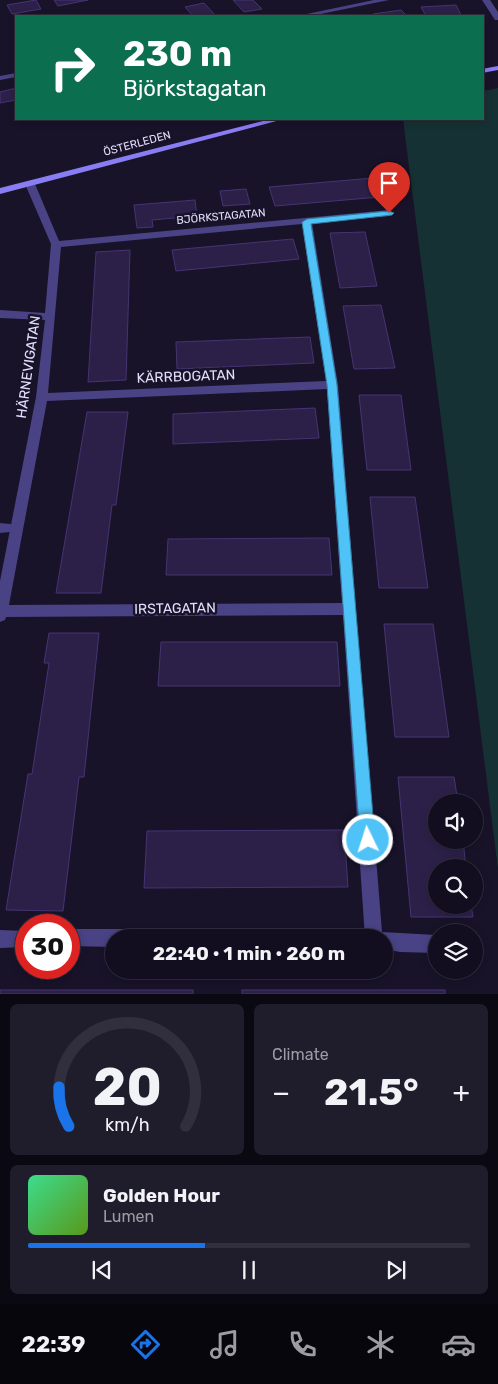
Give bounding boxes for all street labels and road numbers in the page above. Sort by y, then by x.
street label: ÖSTERLEDEN [102,128,172,159]
street label: BJÖRKSTAGATAN [176,206,266,227]
street label: HÄRNEVIGATAN [13,315,44,420]
street label: KÄRRBOGATAN [136,366,236,387]
street label: IRSTAGATAN [134,599,216,618]

